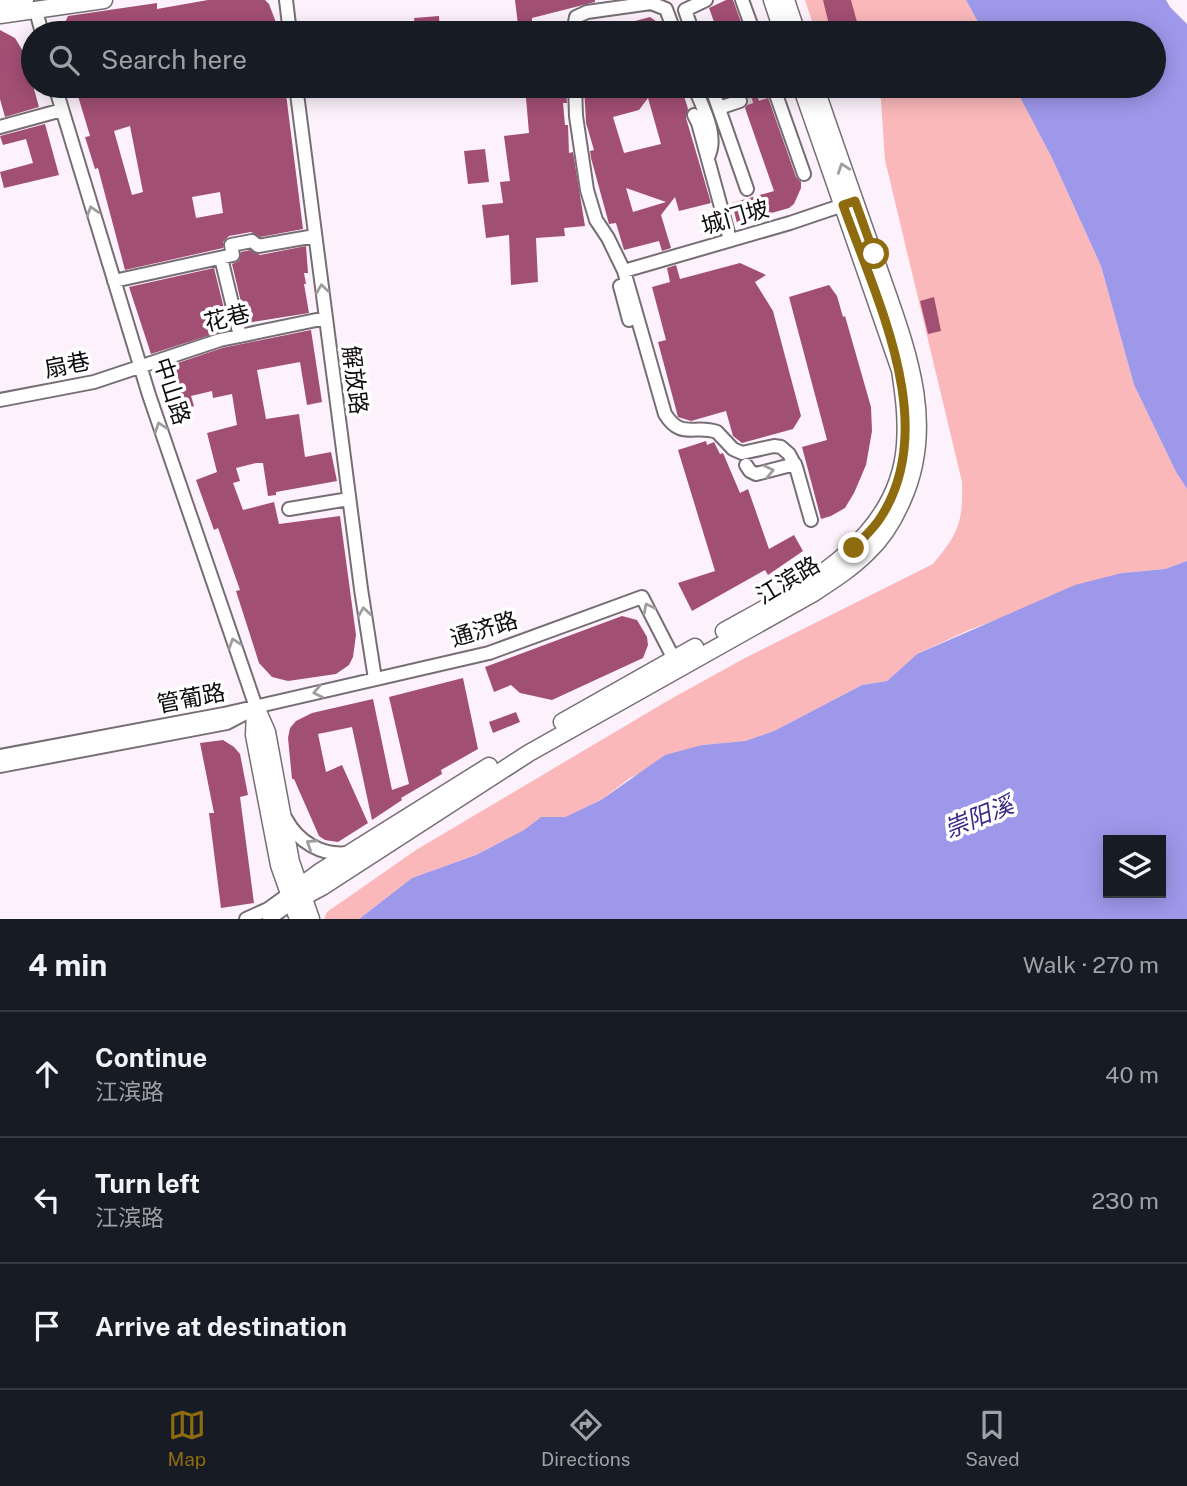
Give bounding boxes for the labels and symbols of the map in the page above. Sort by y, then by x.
one-way arrow [837,162,851,174]
street label: 城门坡 [698,194,772,239]
one-way arrow [85,205,100,217]
route start [858,238,889,269]
one-way arrow [315,283,330,295]
street label: 花巷 [201,299,252,336]
street label: 解放路 [338,344,373,416]
street label: 扇巷 [42,347,92,382]
street label: 中山路 [149,354,196,428]
one-way arrow [154,422,168,434]
one-way arrow [763,465,775,479]
route end [838,532,869,563]
street label: 江滨路 [751,550,824,609]
one-way arrow [642,603,656,615]
one-way arrow [357,606,372,618]
street label: 通济路 [447,606,521,652]
one-way arrow [228,637,242,649]
street label: 管葡路 [154,678,227,717]
one-way arrow [312,683,324,698]
water label: 崇阳溪 [940,788,1020,843]
one-way arrow [306,840,319,853]

